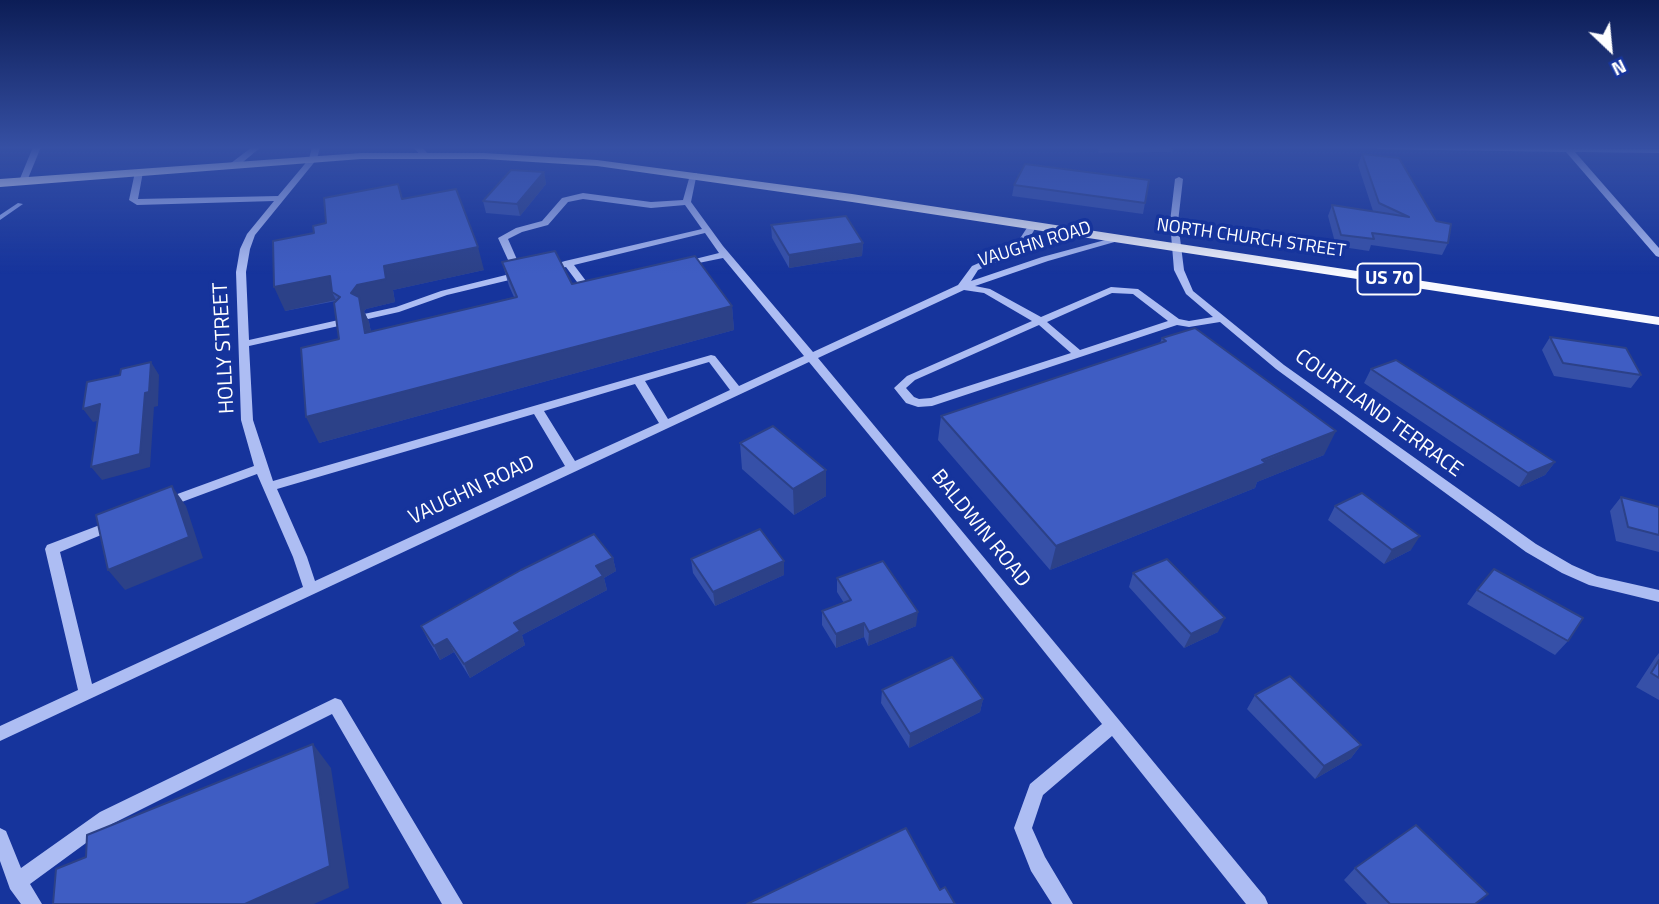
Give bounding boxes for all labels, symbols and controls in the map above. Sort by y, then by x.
north arrow [1575,14,1645,84]
text: N [1607,52,1632,84]
street label: NORTH CHURCH STREET [1155,215,1347,263]
street label: VAUGHN ROAD [976,218,1094,272]
road number: US 70 [1358,264,1420,294]
street label: HOLLY STREET [209,282,241,414]
street label: COURTLAND TERRACE [1289,345,1467,483]
street label: VAUGHN ROAD [405,451,539,531]
street label: BALDWIN ROAD [925,465,1035,593]

